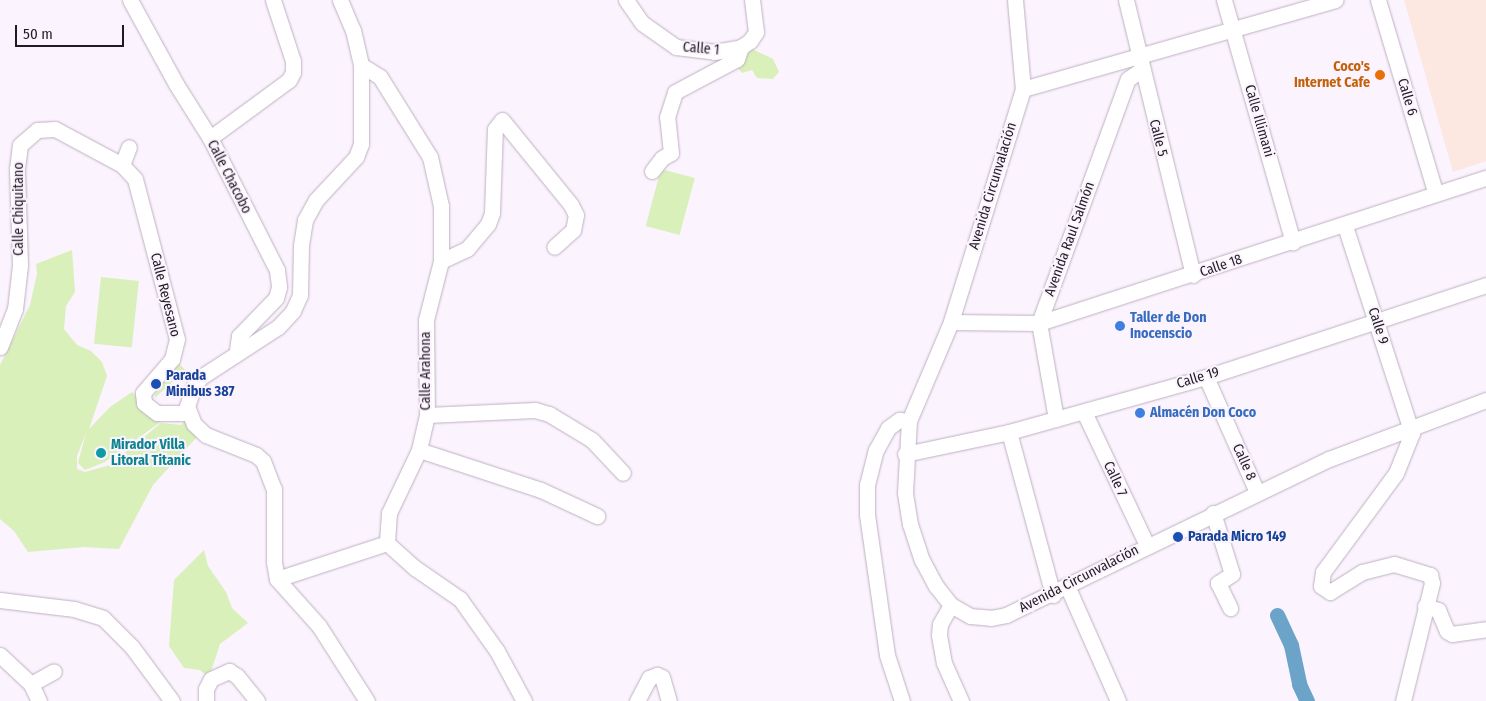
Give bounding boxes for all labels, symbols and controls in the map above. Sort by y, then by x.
scale bar [18,15,126,47]
text: 50 m [23,25,53,43]
street label: Calle 1 [682,39,720,59]
place label: Coco's Internet Cafe [1294,59,1370,92]
marker: Coco's Internet Cafe [1374,69,1386,81]
street label: Calle 6 [1393,76,1421,118]
street label: Calle Illimani [1241,83,1277,159]
street label: Calle 5 [1145,118,1171,158]
street label: Avenida Circunvalación [966,120,1020,252]
street label: Calle Chacobo [203,137,255,217]
street label: Calle Chiquitano [11,162,27,256]
street label: Avenida Raul Salmón [1041,179,1099,299]
street label: Calle Reyesano [146,251,184,339]
street label: Calle 18 [1198,251,1244,281]
street label: Calle 9 [1364,305,1392,347]
place label: Taller de Don Inocenscio [1130,310,1206,342]
marker: Taller de Don Inocenscio [1114,320,1126,332]
street label: Calle Arahona [418,332,434,410]
street label: Calle 19 [1175,364,1221,392]
place label: Parada Minibus 387 [166,368,234,401]
marker: Parada Minibus 387 [150,378,162,390]
place label: Almacén Don Coco [1150,405,1256,421]
marker: Almacén Don Coco [1134,407,1146,419]
place label: Mirador Villa Litoral Titanic [111,437,191,470]
street label: Calle 8 [1229,441,1259,483]
marker: Mirador Villa Litoral Titanic [95,447,107,459]
street label: Calle 7 [1100,459,1130,499]
place label: Parada Micro 149 [1188,529,1286,545]
marker: Parada Micro 149 [1172,531,1184,543]
street label: Avenida Circunvalación [1016,542,1142,616]

